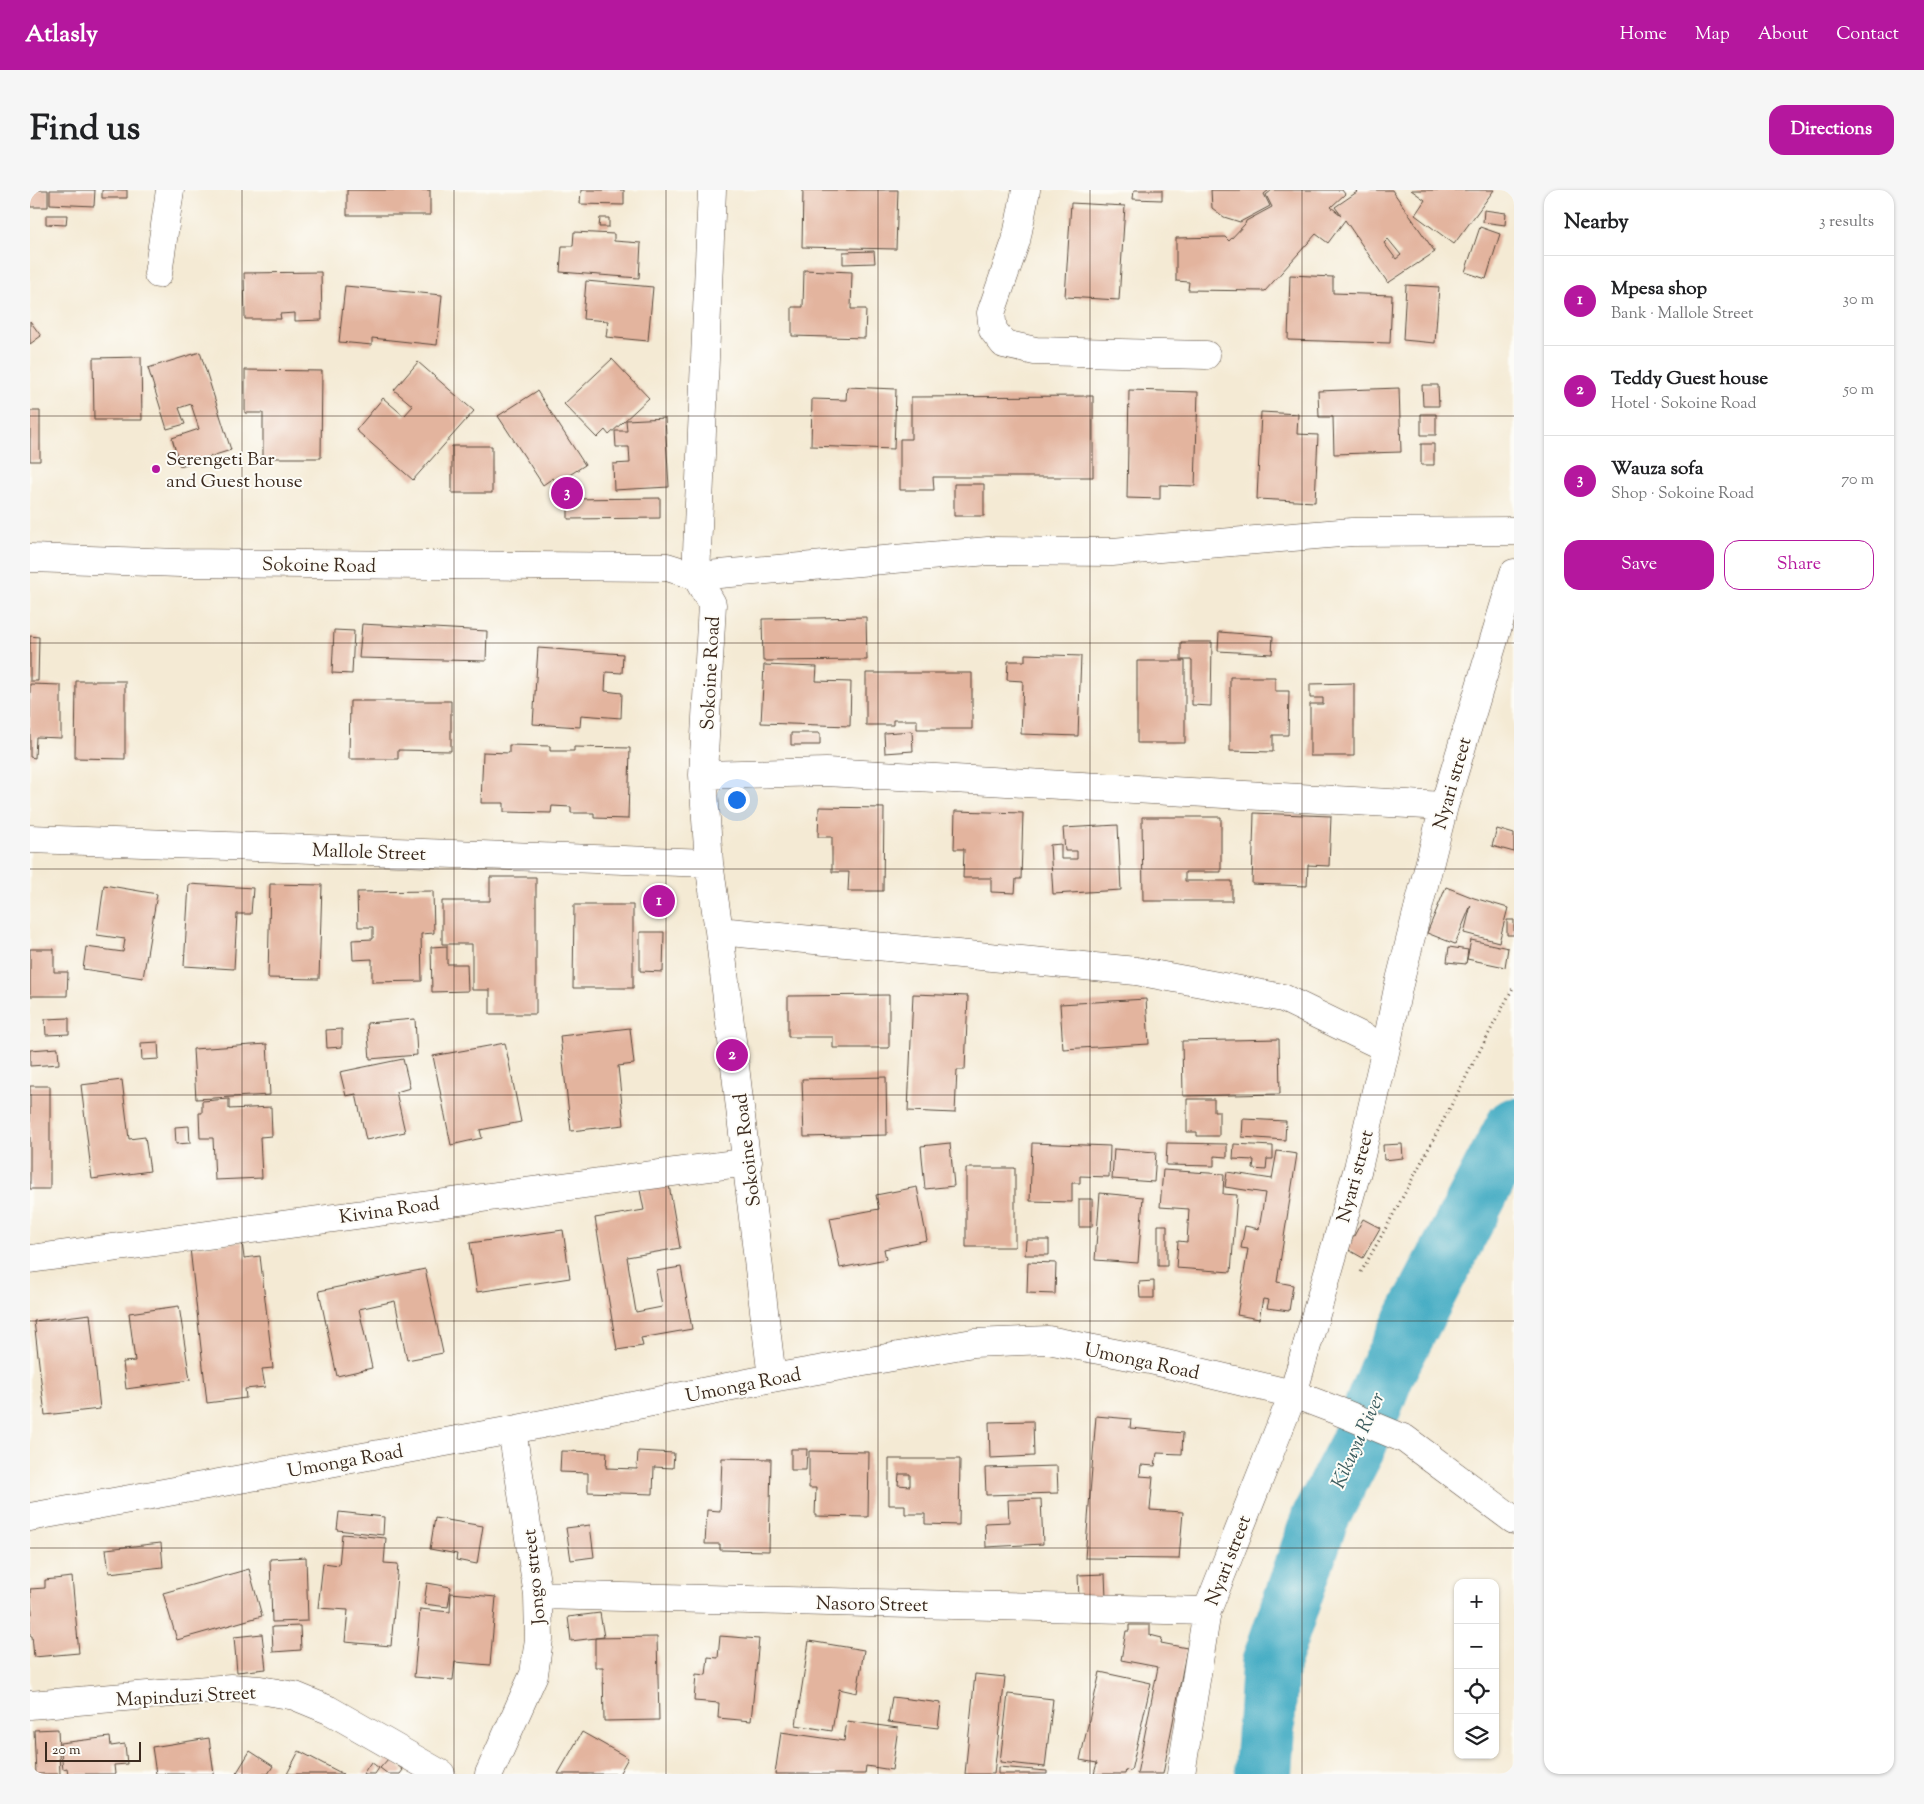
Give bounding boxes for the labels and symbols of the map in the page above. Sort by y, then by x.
place label: Serengeti Bar and Guest house [166,447,303,496]
marker: Serengeti Bar and Guest house [150,463,162,475]
pin: 3 [551,474,583,512]
street label: Sokoine Road [262,552,376,581]
street label: Sokoine Road [695,615,728,731]
street label: Nyari street [1427,734,1480,833]
your location [724,787,750,813]
street label: Mallole Street [311,838,427,869]
pin: 1 [643,882,675,920]
pin: 2 [716,1036,748,1074]
street label: Sokoine Road [728,1091,769,1208]
street label: Nyari street [1331,1127,1382,1226]
street label: Kivina Road [337,1191,442,1232]
street label: Umonga Road [1081,1337,1202,1388]
street label: Umonga Road [683,1362,804,1411]
water label: Kikuyu River [1325,1388,1393,1494]
street label: Umonga Road [285,1439,406,1486]
street label: Nyari street [1200,1511,1259,1610]
street label: Jongo street [517,1527,554,1627]
street label: Nasoro Street [816,1591,929,1620]
street label: Mapinduzi Street [115,1680,257,1715]
scale bar [45,1739,141,1762]

